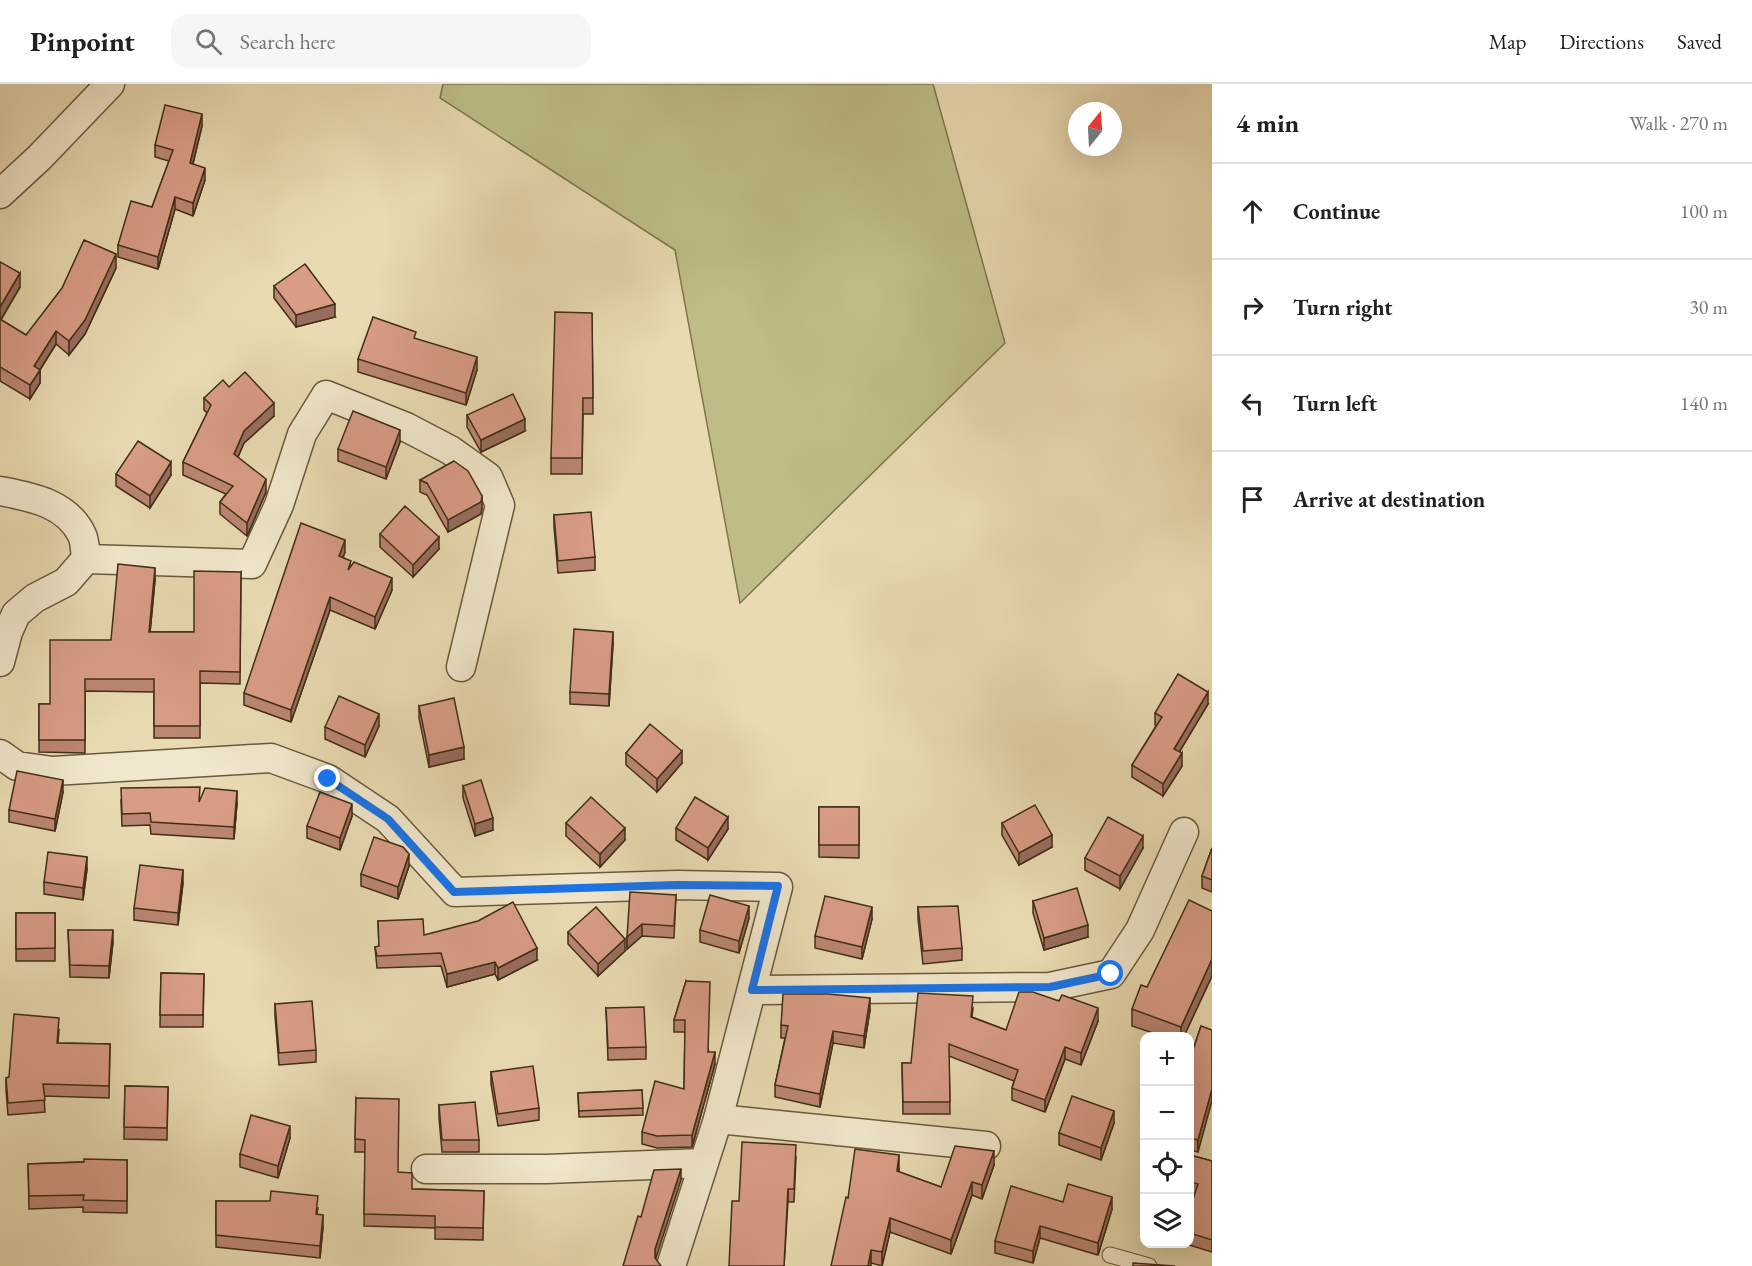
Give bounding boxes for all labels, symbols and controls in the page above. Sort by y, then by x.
search box [171,14,591,68]
text: Pinpoint [30,23,135,59]
icon: search [192,25,225,58]
text: Search here [240,27,335,56]
text: Map [1489,28,1526,55]
text: Directions [1559,28,1644,55]
text: Saved [1677,28,1722,55]
north arrow [1068,102,1122,156]
text: 4 min [1236,106,1299,140]
text: Walk · 270 m [1629,110,1728,136]
icon: ahead [1236,195,1269,228]
text: Continue [1293,197,1380,226]
text: 100 m [1680,198,1728,224]
icon: right [1236,291,1269,324]
text: Turn right [1293,293,1392,322]
text: 30 m [1689,294,1728,320]
icon: left [1236,387,1269,420]
text: Turn left [1293,389,1377,418]
text: 140 m [1680,390,1728,416]
icon: arrive [1236,483,1269,516]
text: Arrive at destination [1293,485,1485,514]
route end [314,765,340,791]
route start [1097,960,1123,986]
map controls [1140,1032,1194,1248]
button: + [1140,1032,1194,1086]
button: − [1140,1086,1194,1140]
button: locate [1140,1140,1194,1194]
button: layers [1140,1194,1194,1248]

